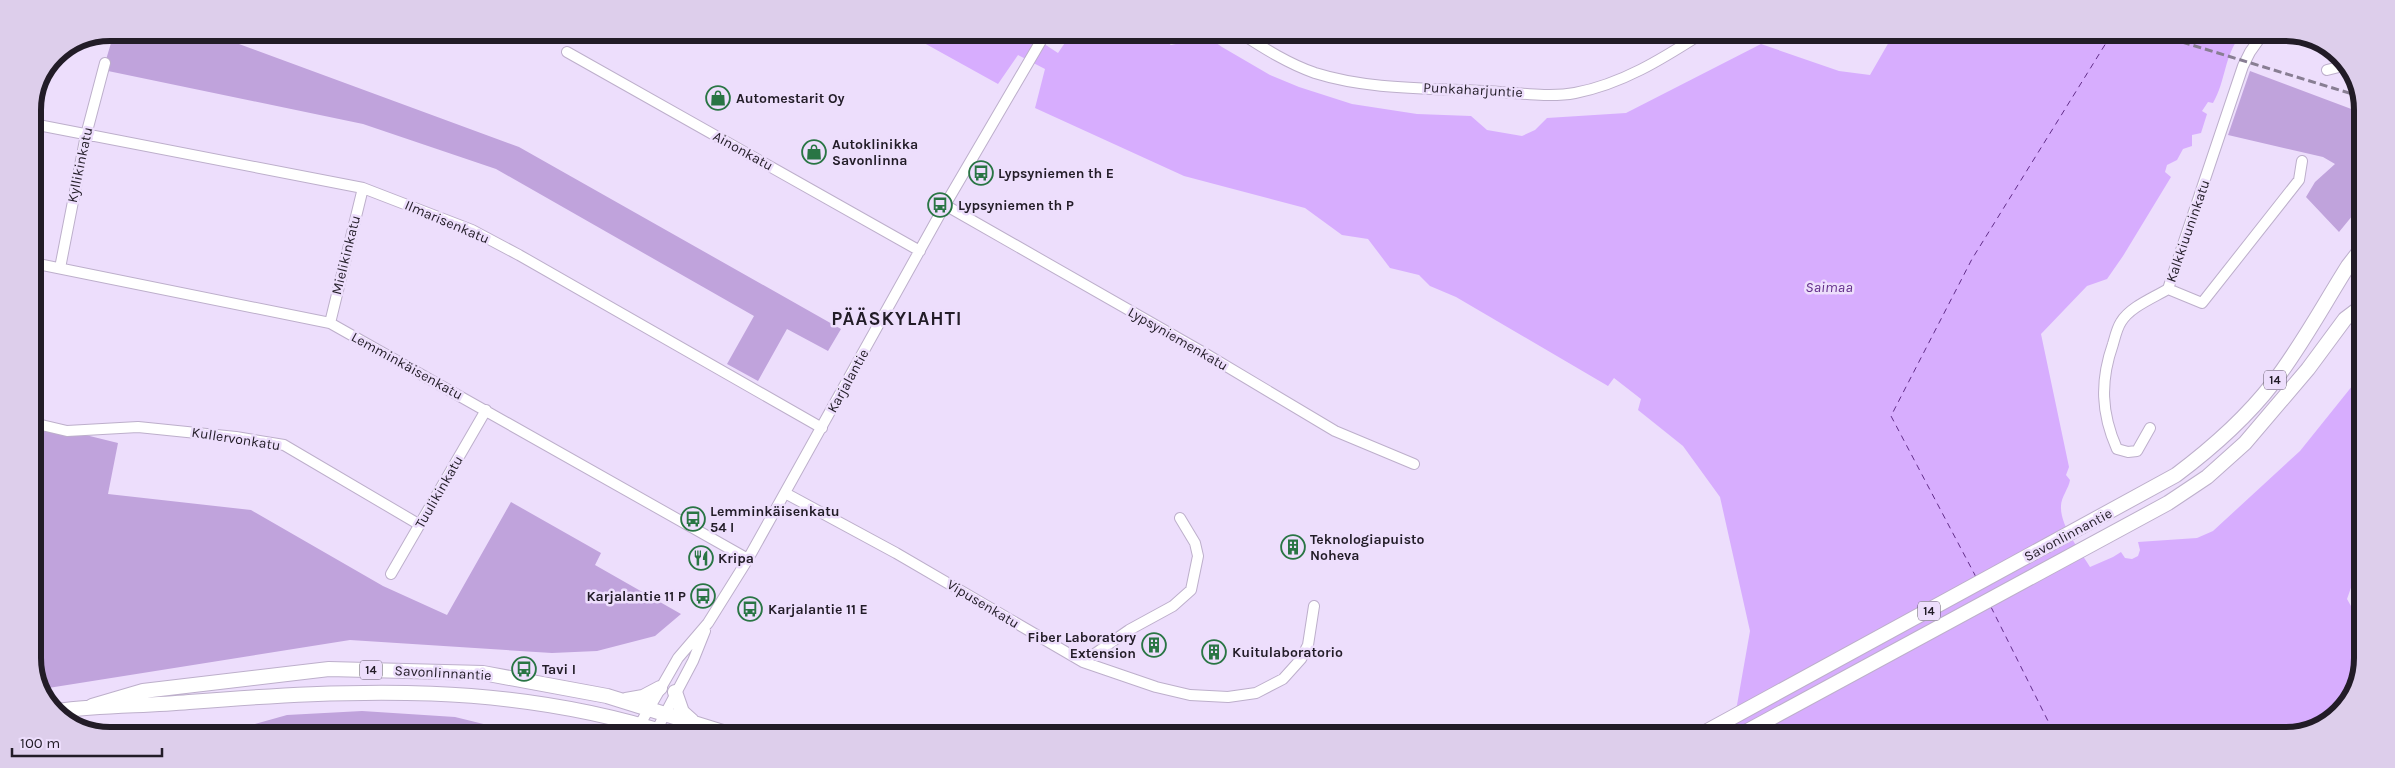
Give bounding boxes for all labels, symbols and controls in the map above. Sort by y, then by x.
street label: Punkaharjuntie [1423,79,1523,101]
shop icon: Automestarit Oy [705,85,731,111]
place label: Automestarit Oy [736,90,845,107]
street label: Kyllikinkatu [64,126,96,204]
street label: Ainonkatu [710,128,776,174]
place label: Autoklinikka Savonlinna [832,136,918,169]
shop icon: Autoklinikka Savonlinna [801,139,827,165]
bus stop icon: Lypsyniemen th E [968,160,994,186]
place label: Lypsyniemen th E [998,165,1114,182]
street label: Kalkkiuuninkatu [2162,177,2214,285]
bus stop icon: Lypsyniemen th P [927,192,953,218]
street label: Ilmarisenkatu [402,197,492,247]
place label: Lypsyniemen th P [958,197,1074,214]
street label: Mielikinkatu [328,214,364,296]
water label: Saimaa [1805,278,1853,296]
street label: Lypsyniemenkatu [1125,304,1231,374]
district label: PÄÄSKYLAHTI [831,307,963,330]
street label: Lemminkäisenkatu [348,328,466,404]
street label: Karjalantie [824,346,872,416]
road number: 14 [2264,370,2286,390]
street label: Kullervonkatu [190,424,282,454]
street label: Tuulikinkatu [411,453,467,531]
place label: Lemminkäisenkatu 54 I [710,503,840,536]
street label: Savonlinnantie [2021,505,2115,565]
bus stop icon: Lemminkäisenkatu 54 I [680,506,706,532]
place label: Teknologiapuisto Noheva [1310,531,1425,564]
building icon: Teknologiapuisto Noheva [1280,534,1306,560]
restaurant icon: Kripa [688,545,714,571]
place label: Kripa [718,550,754,567]
street label: Vipusenkatu [944,576,1022,632]
bus stop icon: Karjalantie 11 P [690,583,716,609]
place label: Karjalantie 11 P [586,588,686,605]
bus stop icon: Karjalantie 11 E [737,596,763,622]
place label: Karjalantie 11 E [768,601,868,618]
road number: 14 [1918,602,1940,620]
place label: Fiber Laboratory Extension [1027,629,1136,662]
building icon: Fiber Laboratory Extension [1141,632,1167,658]
building icon: Kuitulaboratorio [1201,639,1227,665]
place label: Kuitulaboratorio [1232,644,1343,661]
bus stop icon: Tavi I [511,656,537,682]
road number: 14 [360,660,382,680]
place label: Tavi I [542,661,576,678]
street label: Savonlinnantie [394,662,492,684]
scale bar [12,726,162,758]
text: 100 m [20,734,60,752]

